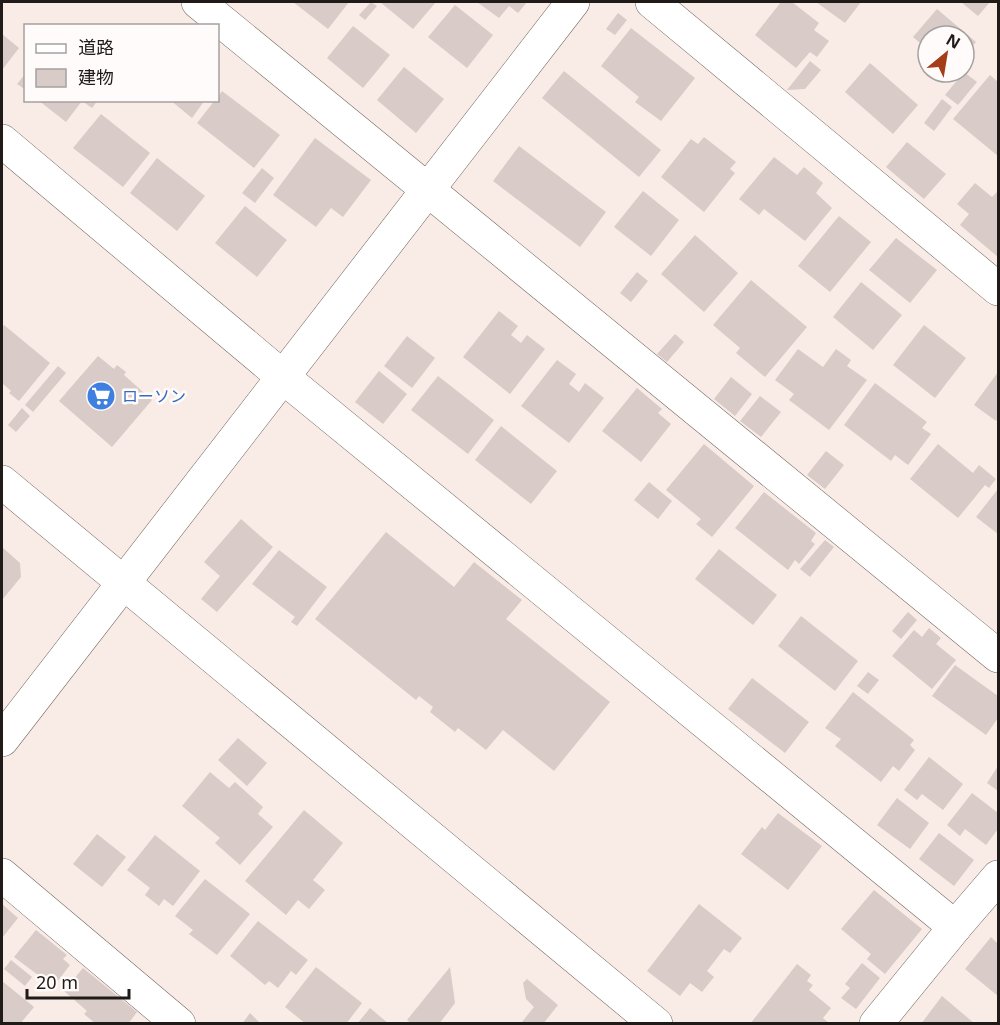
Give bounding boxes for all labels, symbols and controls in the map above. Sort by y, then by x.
legend [24,24,219,102]
north arrow [916,24,976,84]
text: N [942,28,965,54]
text: 道路 [78,35,114,59]
text: 建物 [78,65,114,89]
supermarket icon: ローソン [85,380,117,412]
place label: ローソン [122,385,186,407]
scale bar [27,962,129,1000]
text: 20 m [36,970,78,994]

